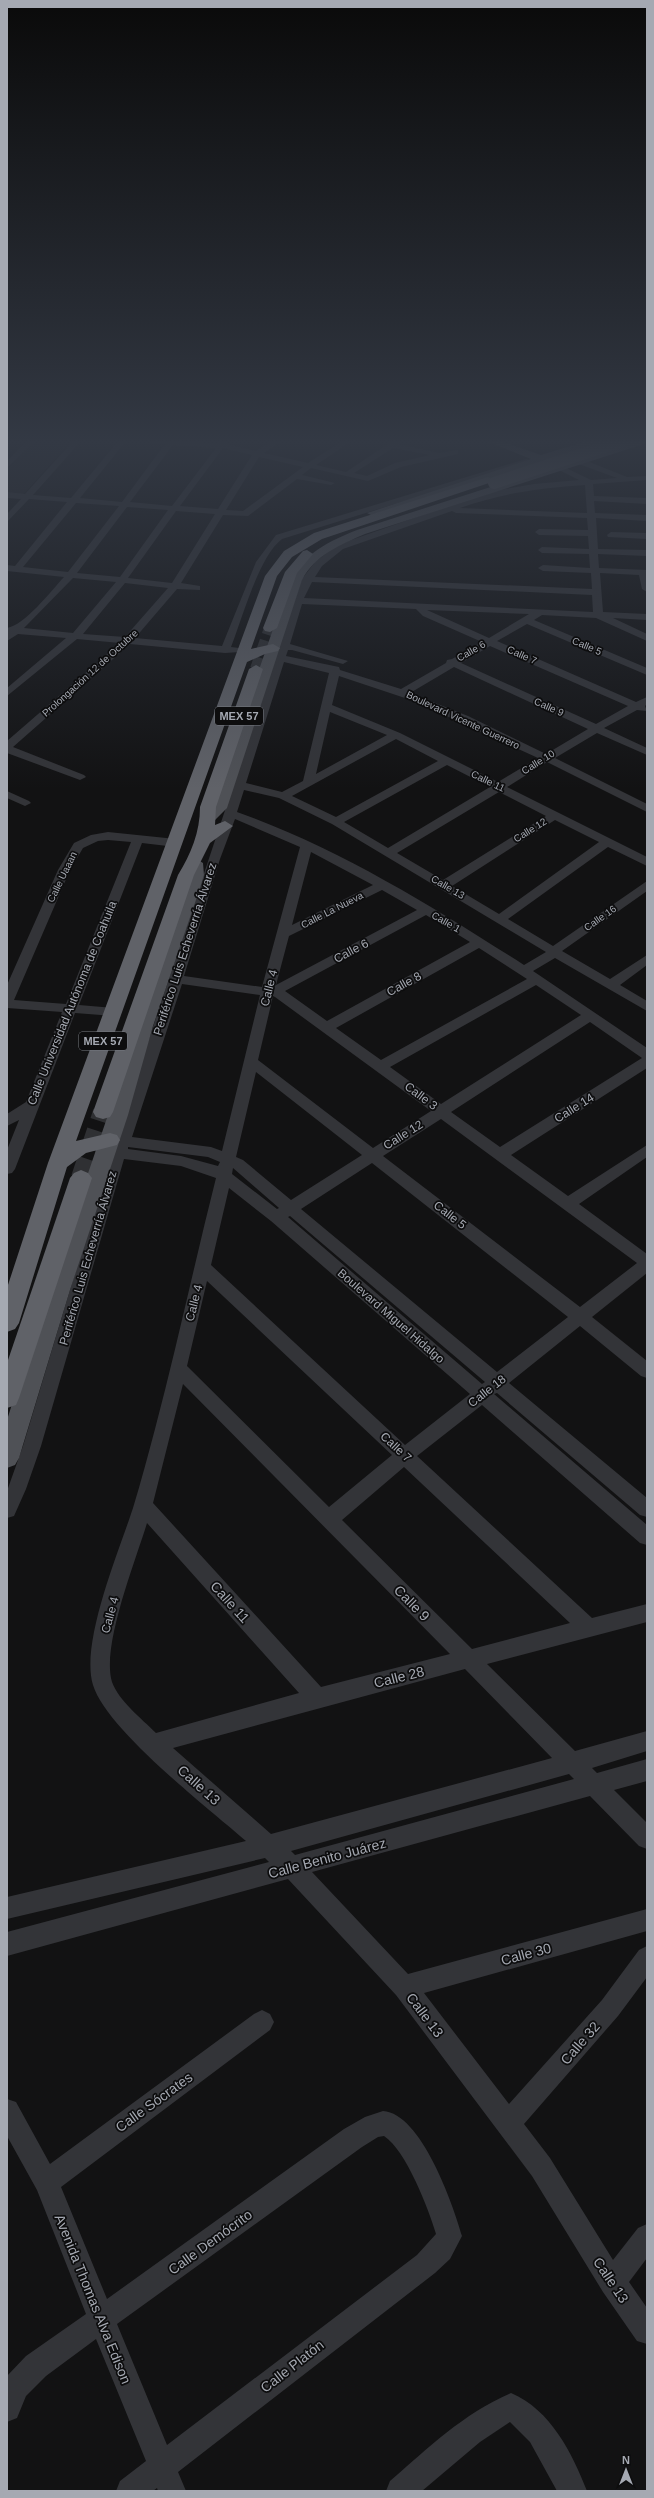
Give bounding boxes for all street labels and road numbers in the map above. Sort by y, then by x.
street label: Prolongación 12 de Octubre [40,627,140,719]
street label: Calle 5 [571,635,604,657]
street label: Calle 6 [455,638,488,664]
street label: Calle 7 [506,644,539,667]
street label: Boulevard Vicente Guerrero [405,689,522,751]
street label: Calle 9 [533,696,566,719]
road number: MEX 57 [215,707,263,725]
street label: Calle 10 [520,747,557,776]
street label: Calle 11 [469,768,507,794]
street label: Calle 12 [512,815,549,844]
street label: Calle Uaaan [45,850,79,904]
street label: Periférico Luis Echeverría Álvarez [149,861,220,1037]
street label: Calle 13 [429,873,467,901]
street label: Calle La Nueva [299,889,365,930]
street label: Calle Universidad Autónoma de Coahuila [25,899,120,1107]
street label: Calle 16 [582,903,619,933]
street label: Calle 1 [430,909,463,935]
street label: Calle 6 [331,936,371,966]
street label: Calle 4 [258,968,280,1008]
street label: Calle 8 [384,969,424,999]
road number: MEX 57 [79,1032,127,1050]
street label: Calle 3 [402,1079,440,1113]
street label: Calle 14 [552,1090,597,1126]
street label: Calle 12 [381,1117,426,1153]
street label: Periférico Luis Echeverría Álvarez [55,1169,120,1347]
street label: Calle 5 [431,1198,469,1232]
street label: Boulevard Miguel Hidalgo [335,1266,447,1366]
street label: Calle 4 [183,1283,205,1323]
street label: Calle 18 [465,1372,509,1410]
street label: Calle 7 [378,1429,415,1465]
street label: Calle 11 [207,1578,253,1626]
street label: Calle 9 [391,1582,433,1624]
street label: Calle 4 [98,1595,122,1635]
street label: Calle 28 [372,1663,426,1691]
street label: Calle 13 [175,1762,224,1808]
street label: Calle Benito Juárez [266,1835,388,1881]
street label: Calle 30 [499,1940,553,1968]
street label: Calle 13 [403,1990,447,2040]
street label: Calle 32 [557,2018,603,2068]
street label: Calle Sócrates [112,2069,196,2135]
street label: Calle Demócrito [165,2206,255,2278]
street label: Avenida Thomas Alva Edison [52,2212,134,2386]
street label: Calle 13 [590,2254,632,2306]
street label: Calle Platón [257,2336,327,2396]

